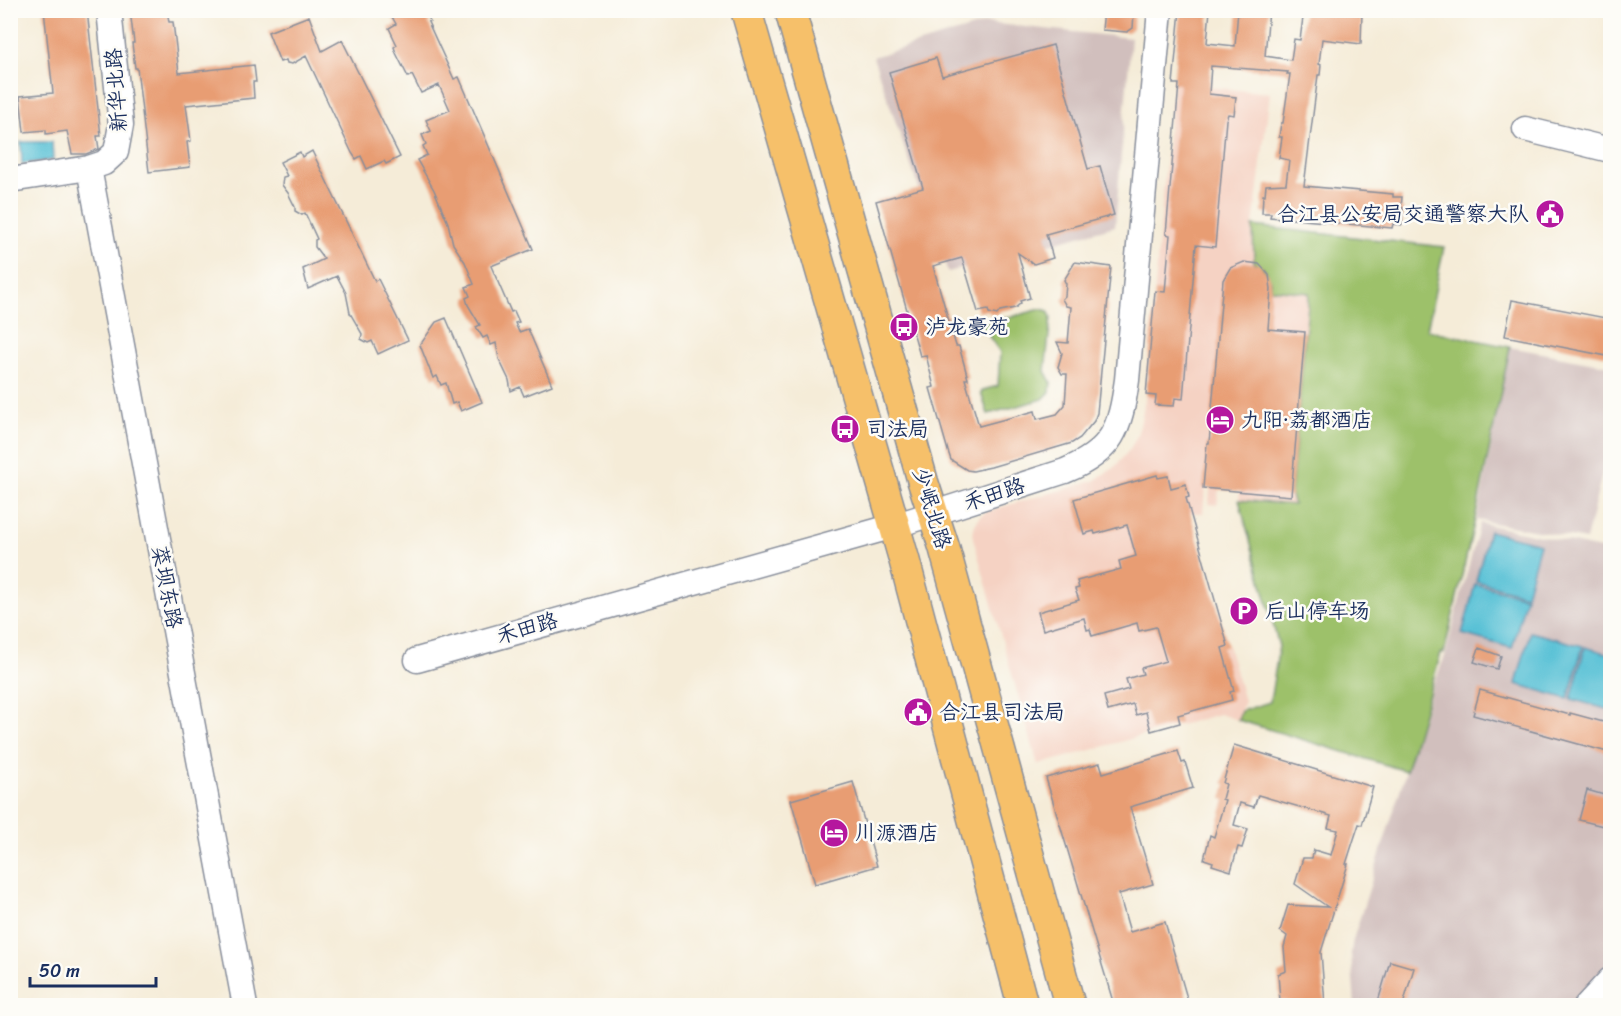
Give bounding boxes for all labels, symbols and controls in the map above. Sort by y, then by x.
street label: 新华北路 [94,47,138,133]
place label: 合江县公安局交通警察大队 [1277,195,1529,233]
public building icon: 合江县公安局交通警察大队 [1534,198,1566,230]
place label: 泸龙豪苑 [925,308,1009,346]
bus stop icon: 泸龙豪苑 [888,311,920,343]
place label: 九阳·荔都酒店 [1241,401,1373,439]
hotel icon: 九阳·荔都酒店 [1204,404,1236,436]
place label: 司法局 [866,410,929,448]
bus stop icon: 司法局 [829,413,861,445]
street label: 少岷北路 [902,462,962,554]
street label: 禾田路 [958,466,1030,522]
street label: 菜坝东路 [140,542,194,632]
place label: 后山停车场 [1265,592,1370,630]
parking icon: 后山停车场 [1228,595,1260,627]
street label: 禾田路 [491,601,563,655]
place label: 合江县司法局 [939,693,1065,731]
public building icon: 合江县司法局 [902,696,934,728]
place label: 川源酒店 [855,814,939,852]
hotel icon: 川源酒店 [818,817,850,849]
scale bar [30,950,156,988]
text: 50 m [39,955,80,987]

